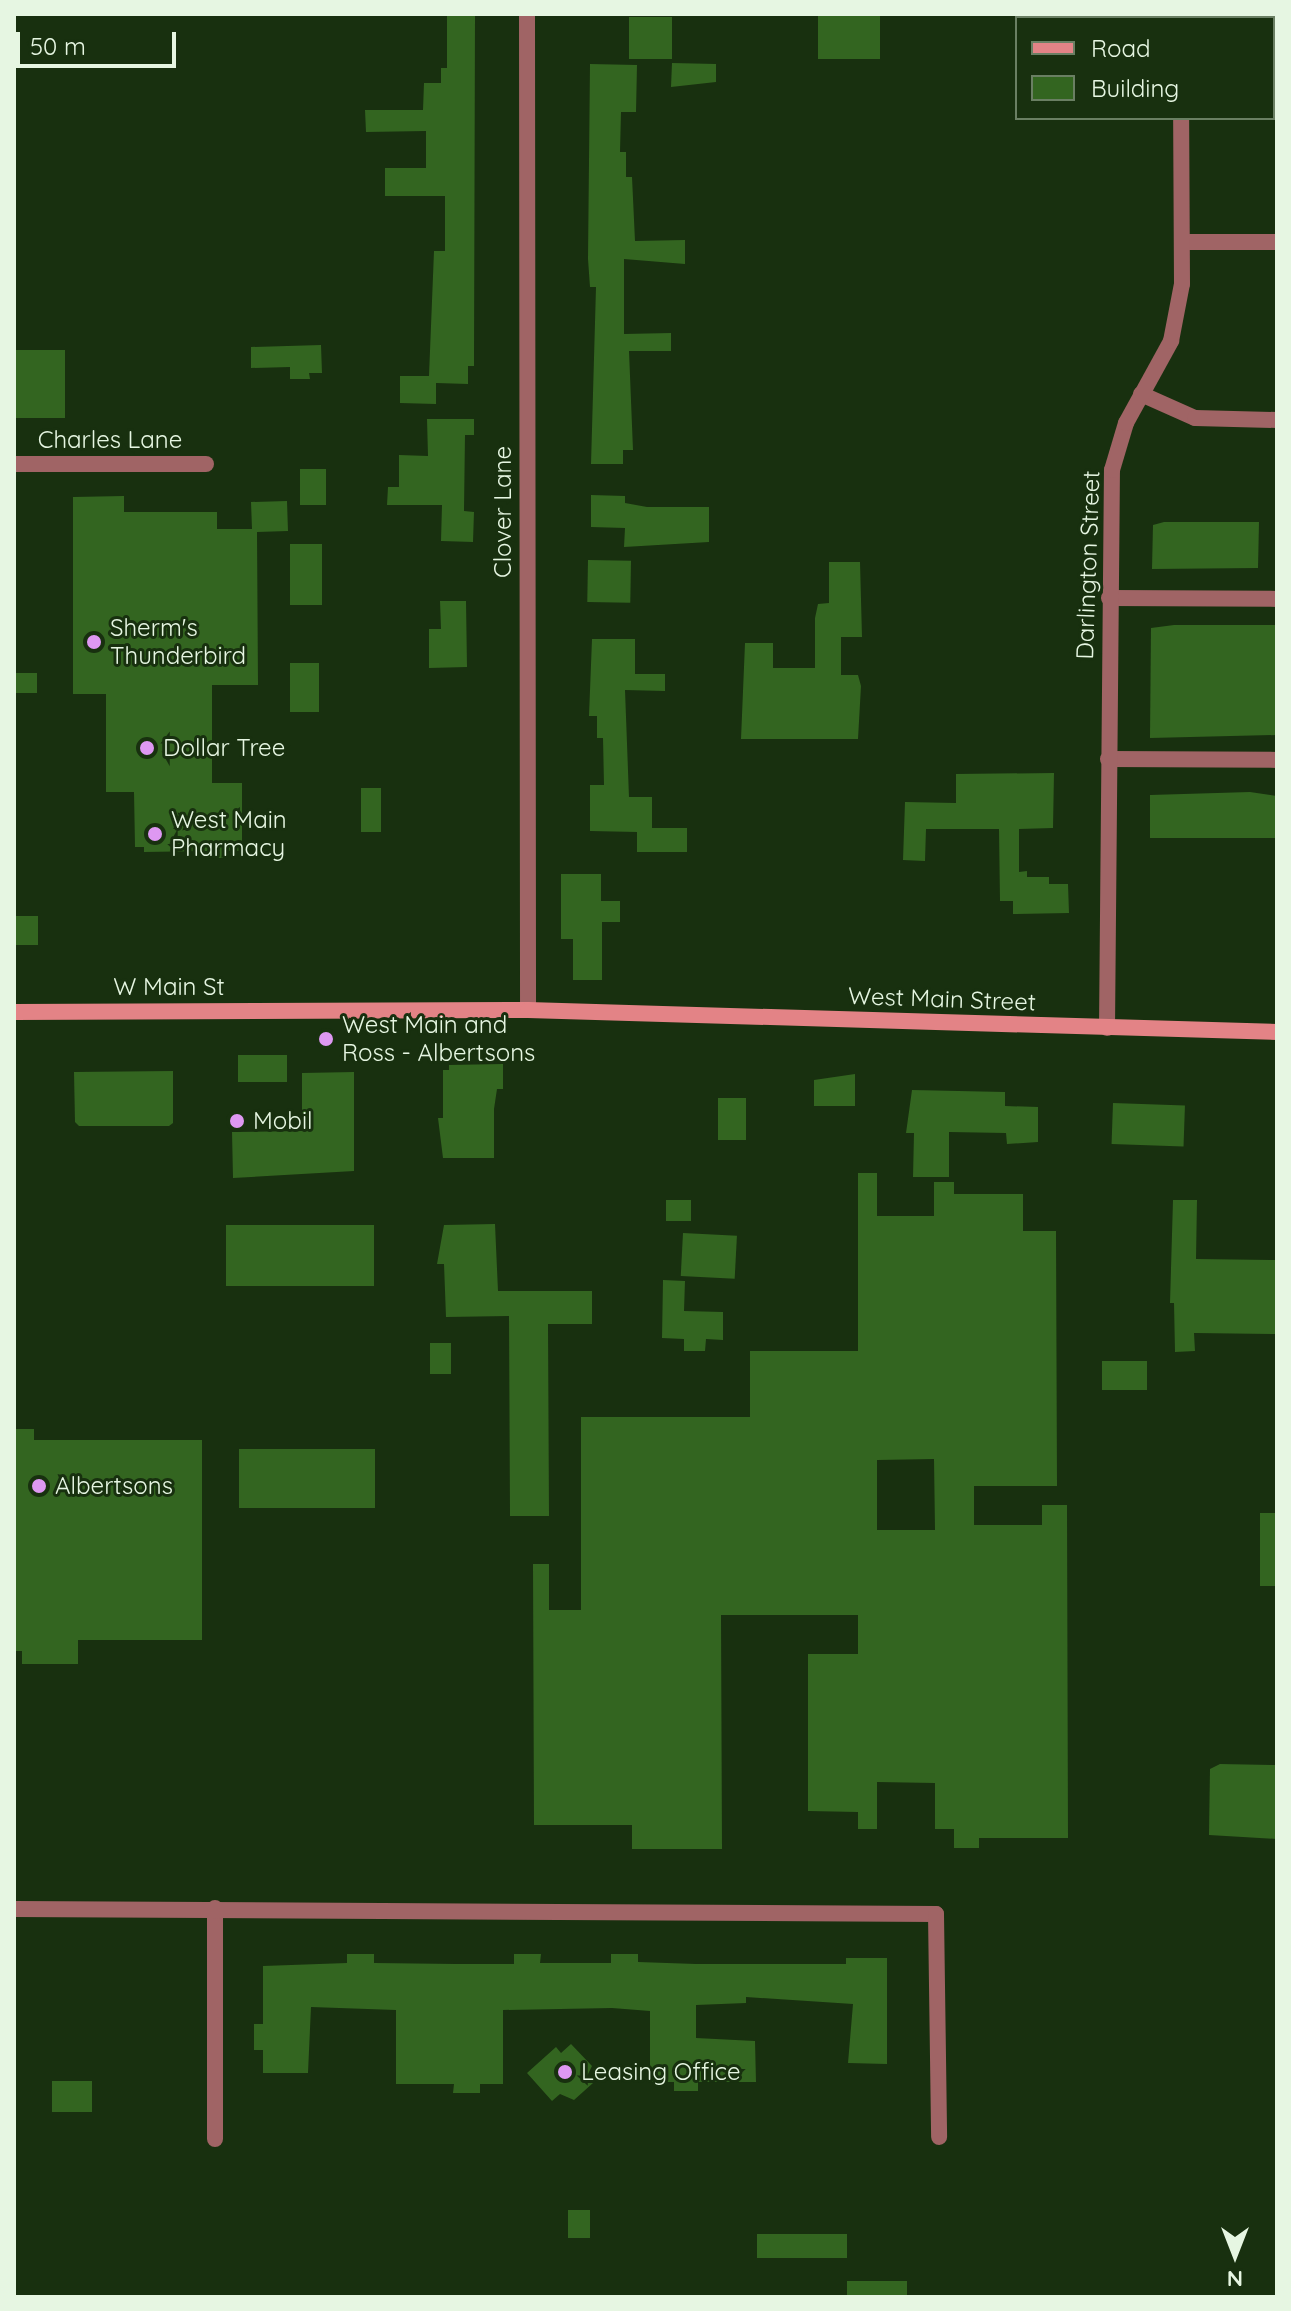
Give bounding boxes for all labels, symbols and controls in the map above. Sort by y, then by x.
scale bar [20,16,180,66]
legend [1015,16,1275,120]
text: 50 m [30,31,86,61]
text: Road [1091,33,1151,63]
text: Building [1091,73,1179,103]
street label: Charles Lane [38,426,182,454]
street label: Clover Lane [489,446,517,578]
street label: Darlington Street [1070,470,1106,660]
place label: Sherm's Thunderbird [110,614,246,670]
marker: Sherm's Thunderbird [85,633,103,651]
place label: Dollar Tree [163,734,285,762]
marker: Dollar Tree [138,739,156,757]
place label: West Main Pharmacy [171,806,287,862]
marker: West Main Pharmacy [146,825,164,843]
street label: W Main St [113,973,225,1001]
street label: West Main Street [848,981,1036,1017]
place label: West Main and Ross - Albertsons [342,1011,535,1067]
marker: West Main and Ross - Albertsons [317,1030,335,1048]
place label: Mobil [253,1107,313,1135]
marker: Mobil [228,1112,246,1130]
place label: Albertsons [55,1472,173,1500]
marker: Albertsons [30,1477,48,1495]
place label: Leasing Office [581,2058,741,2086]
marker: Leasing Office [556,2063,574,2081]
north arrow [1195,2215,1275,2295]
text: N [1227,2265,1243,2293]

